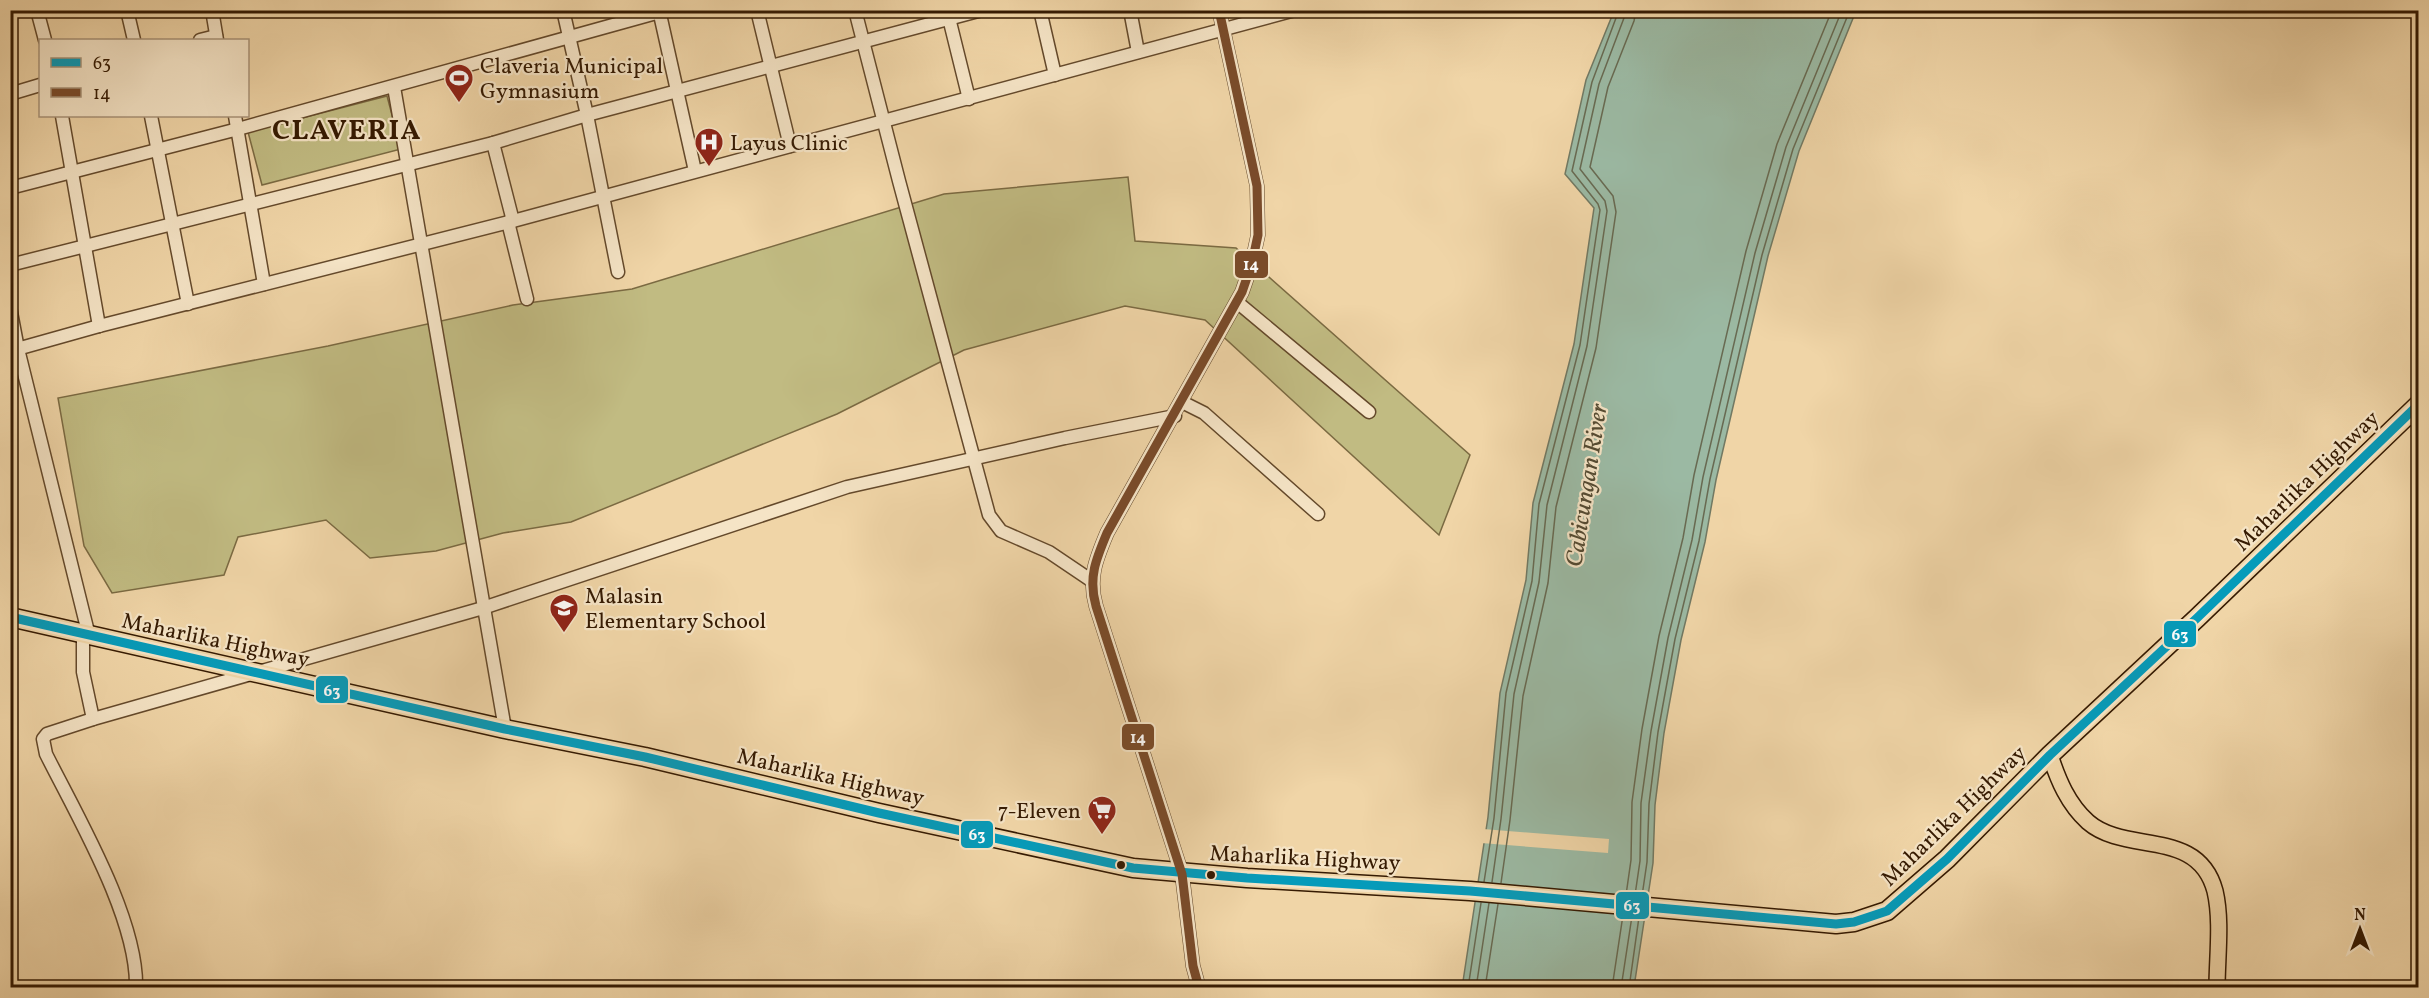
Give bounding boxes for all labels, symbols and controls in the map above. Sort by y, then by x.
legend [39,39,249,117]
text: 63 [93,52,111,77]
place label: Claveria Municipal Gymnasium [480,52,663,108]
sports icon: Claveria Municipal Gymnasium [443,62,475,104]
text: 14 [93,82,111,107]
district label: CLAVERIA [272,112,422,151]
hospital icon: Layus Clinic [693,126,725,168]
place label: Layus Clinic [730,129,848,160]
line badge: 14 [1234,250,1269,279]
text: 14 [1243,255,1259,277]
water label: Cabicungan River [1558,400,1618,569]
street label: Maharlika Highway [2228,404,2387,559]
place label: Malasin Elementary School [585,582,766,638]
school or university icon: Malasin Elementary School [548,592,580,634]
street label: Maharlika Highway [119,606,312,676]
line badge: 63 [2163,620,2197,648]
text: 63 [2172,625,2188,647]
line badge: 63 [315,675,349,704]
text: 63 [324,681,340,703]
line badge: 14 [1121,723,1155,751]
text: 14 [1130,728,1146,750]
street label: Maharlika Highway [1875,739,2034,894]
street label: Maharlika Highway [734,742,927,815]
supermarket icon: 7-Eleven [1086,794,1118,836]
place label: 7-Eleven [998,797,1081,828]
line badge: 63 [960,820,994,849]
text: 63 [969,825,985,847]
street label: Maharlika Highway [1209,839,1401,880]
unlabelled marker [1115,859,1127,871]
unlabelled marker [1205,869,1217,881]
line badge: 63 [1615,891,1650,920]
text: 63 [1624,896,1640,918]
north arrow [2330,899,2390,959]
text: N [2354,905,2366,927]

